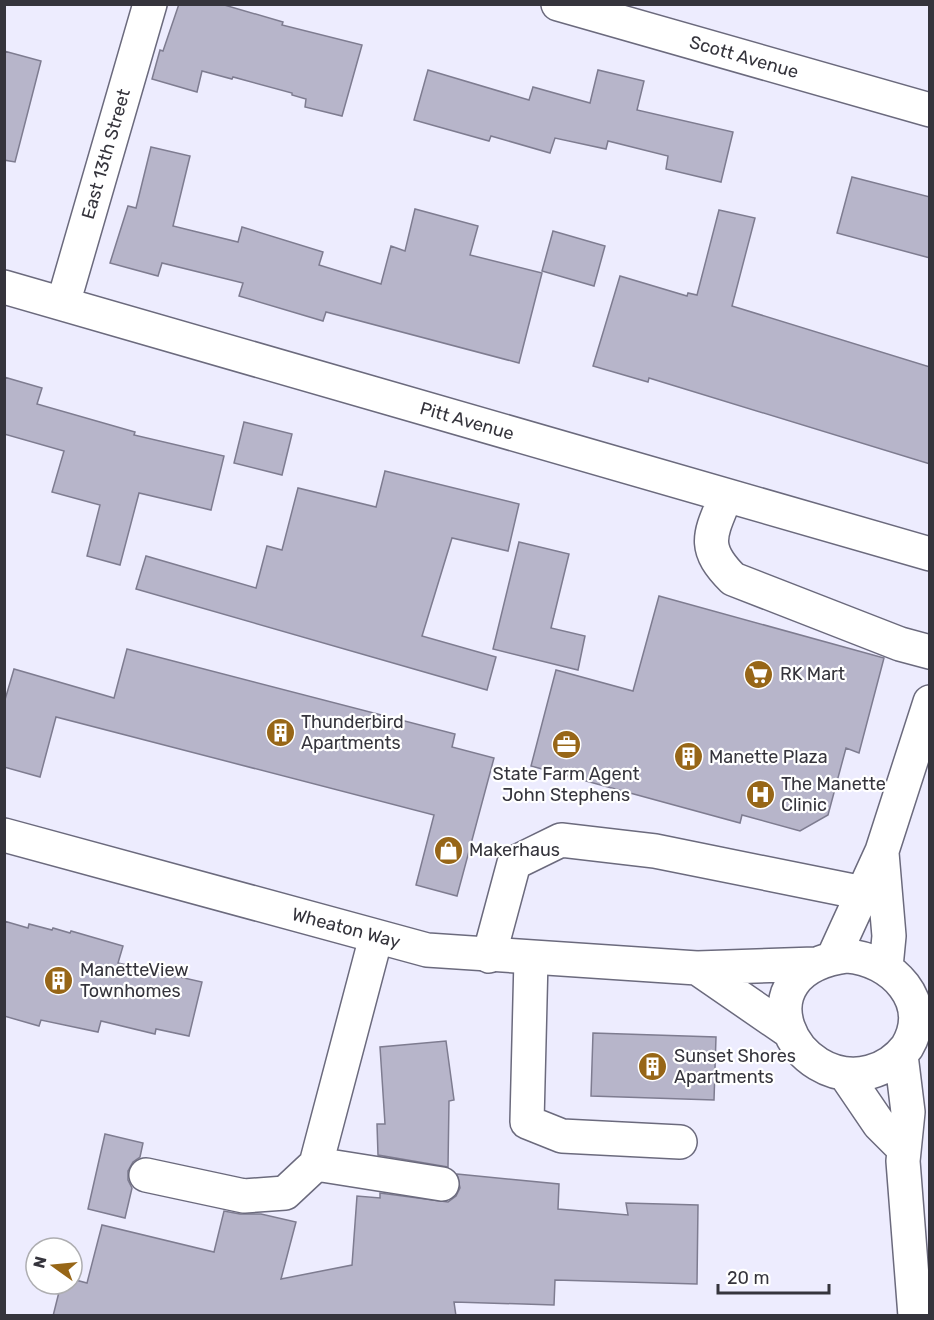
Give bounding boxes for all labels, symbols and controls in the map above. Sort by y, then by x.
street label: Scott Avenue [687,31,801,83]
street label: East 13th Street [77,86,135,222]
street label: Pitt Avenue [417,397,517,445]
supermarket icon: RK Mart [743,658,775,690]
place label: RK Mart [780,663,845,685]
place label: Thunderbird Apartments [301,711,404,754]
building icon: Thunderbird Apartments [264,716,296,748]
office icon: State Farm Agent John Stephens [550,729,582,761]
building icon: Manette Plaza [672,741,704,773]
place label: Manette Plaza [709,746,828,768]
place label: State Farm Agent John Stephens [493,763,639,806]
place label: The Manette Clinic [781,773,886,816]
hospital icon: The Manette Clinic [744,778,776,810]
shop icon: Makerhaus [432,834,464,866]
place label: Makerhaus [469,839,560,861]
street label: Wheaton Way [289,903,403,953]
place label: ManetteView Townhomes [80,959,189,1002]
building icon: ManetteView Townhomes [43,964,75,996]
place label: Sunset Shores Apartments [674,1045,796,1088]
building icon: Sunset Shores Apartments [637,1050,669,1082]
north arrow [24,1236,84,1296]
text: N [29,1254,51,1270]
scale bar [718,1257,829,1295]
text: 20 m [727,1267,769,1289]

